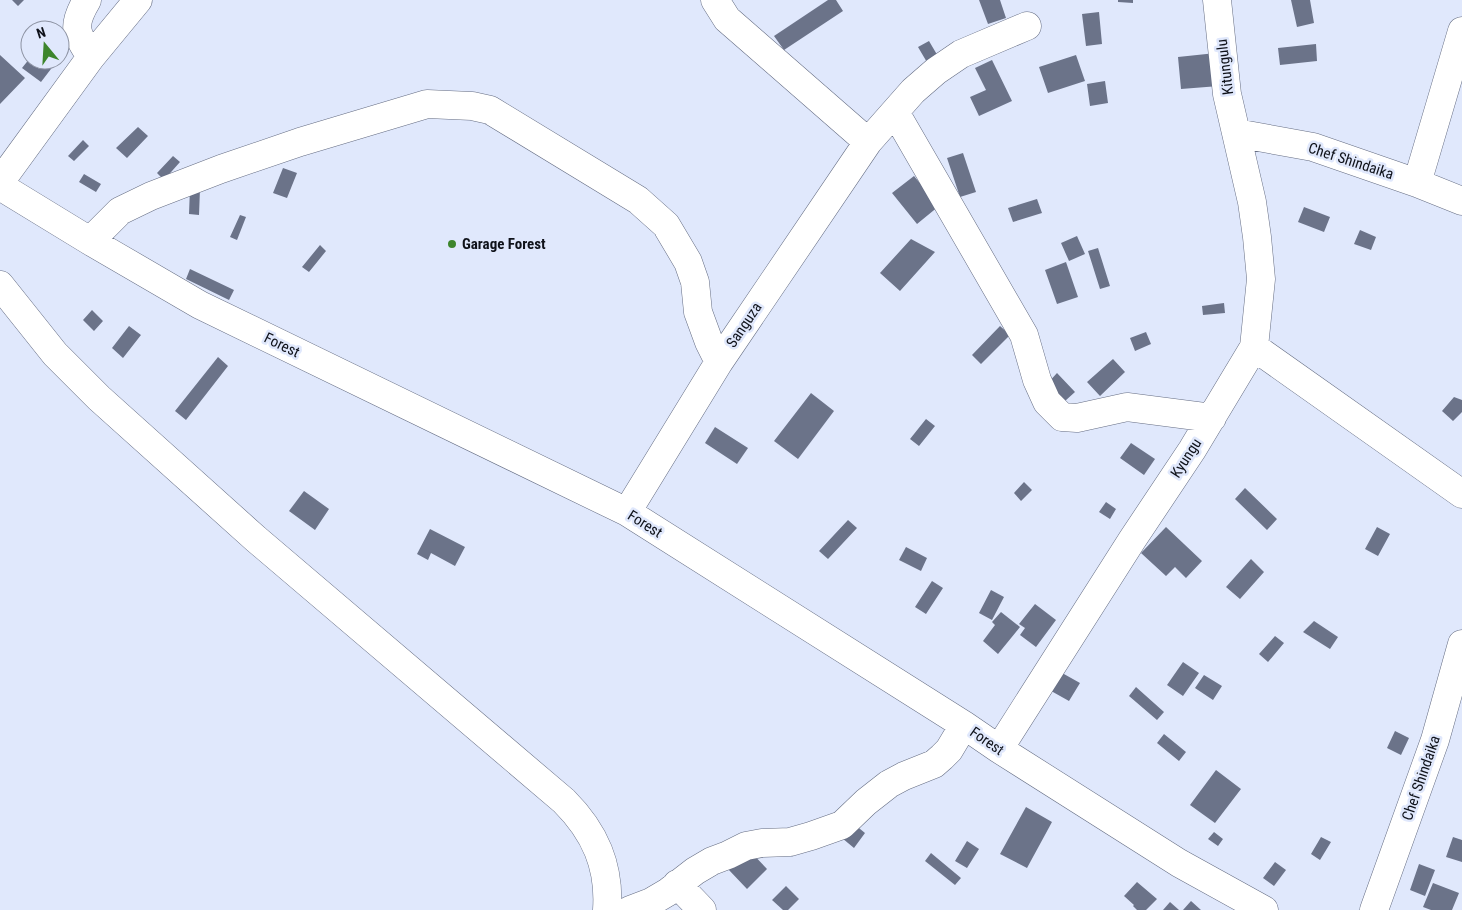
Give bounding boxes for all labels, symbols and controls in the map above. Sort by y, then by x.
north arrow [20,20,70,70]
text: N [34,24,48,42]
street label: Kitungulu [1213,38,1237,96]
street label: Chef Shindaika [1306,139,1396,183]
place label: Garage Forest [462,235,546,253]
marker: Garage Forest [446,238,458,250]
street label: Sanguza [722,299,766,351]
street label: Forest [261,329,303,361]
street label: Kyungu [1167,435,1205,481]
street label: Forest [624,506,666,542]
street label: Forest [967,723,1007,759]
street label: Chef Shindaika [1398,733,1444,823]

